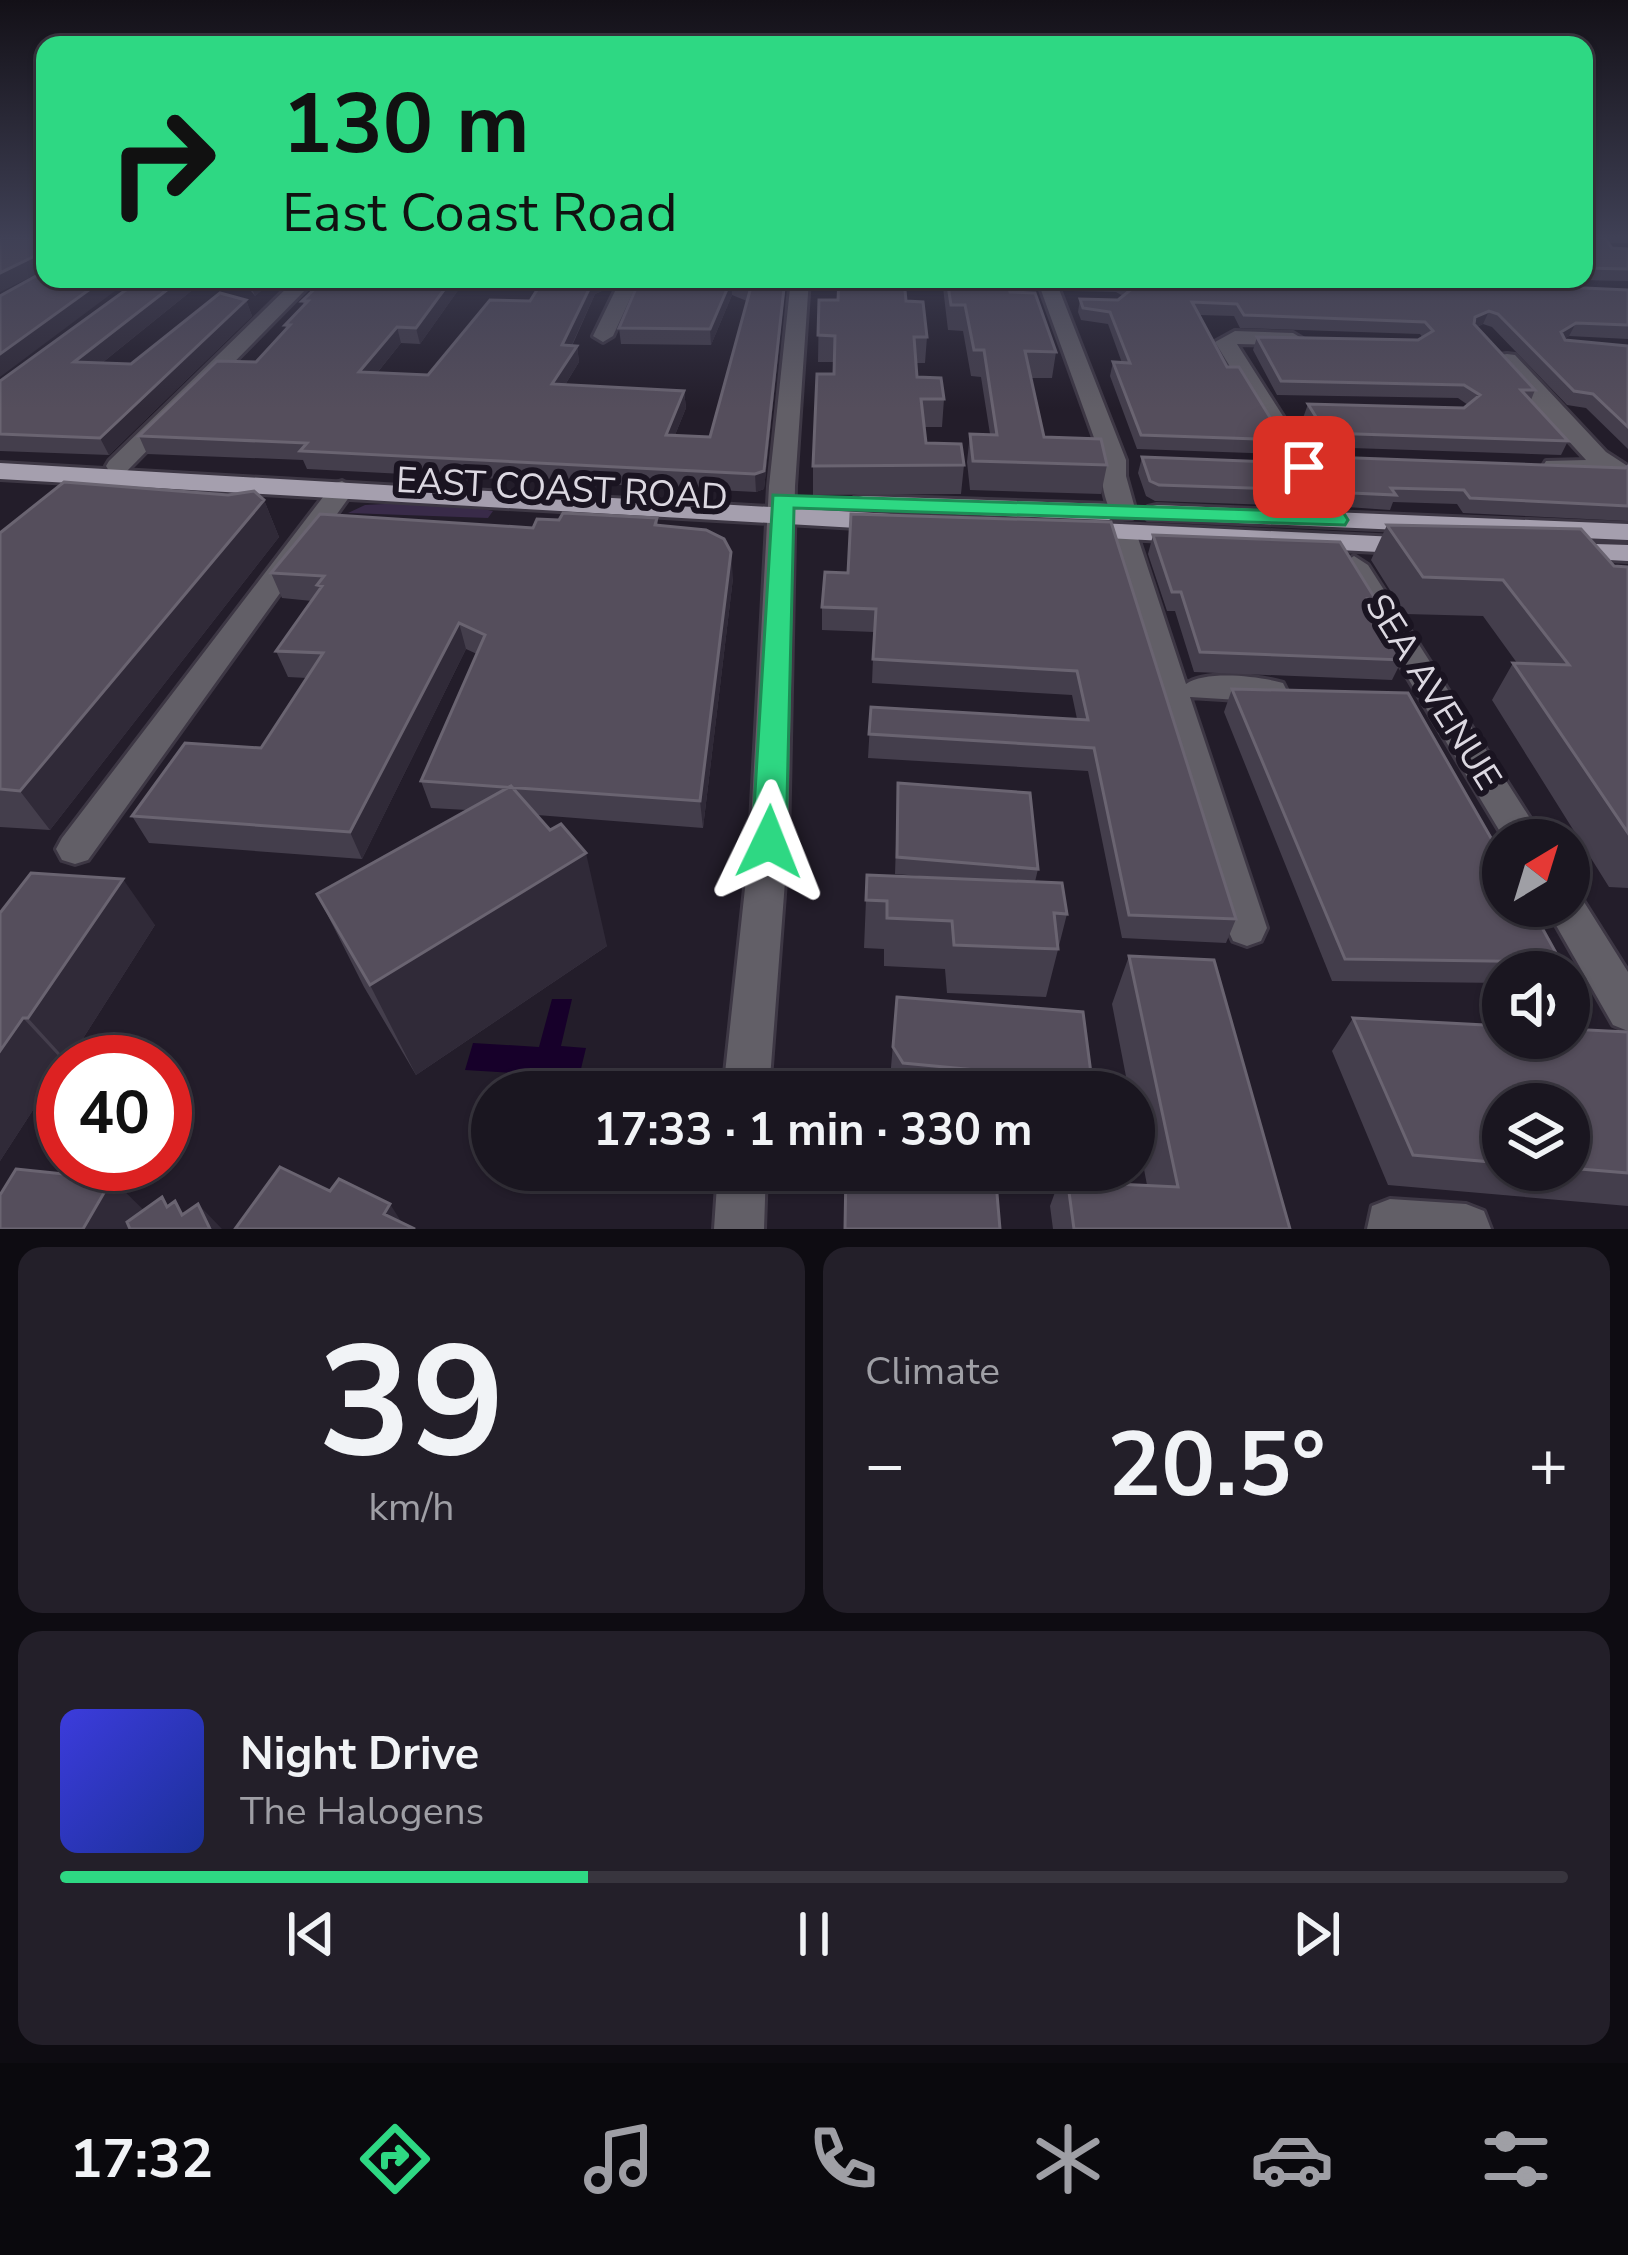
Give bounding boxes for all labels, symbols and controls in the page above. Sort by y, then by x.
text: 130 m [282,67,530,182]
icon: right [84,84,240,240]
text: East Coast Road [282,176,677,250]
pin [1253,416,1355,518]
icon: arrive [1271,434,1337,500]
street label: EAST COAST ROAD [395,456,729,522]
street label: SEA AVENUE [1353,585,1513,799]
position arrow [706,779,832,905]
north arrow [1482,819,1590,927]
map controls [1482,819,1590,1191]
button: sound [1482,951,1590,1059]
speed limit sign: 40 [36,1035,192,1191]
button: layers [1482,1083,1590,1191]
text: 17:33 · 1 min · 330 m [593,1100,1033,1161]
text: 39 [318,1296,505,1509]
text: Climate [865,1345,1000,1398]
text: 20.5° [1107,1404,1326,1527]
text: − [865,1420,905,1510]
text: + [1528,1420,1568,1510]
text: km/h [369,1481,454,1534]
text: Night Drive [240,1724,479,1785]
text: The Halogens [240,1785,484,1838]
icon: previous [278,1901,344,1967]
icon: pause [781,1901,847,1967]
icon: next [1284,1901,1350,1967]
icon: directions [353,2117,437,2201]
icon: music [577,2117,661,2201]
icon: phone [801,2117,885,2201]
icon: climate [1026,2117,1110,2201]
icon: car [1250,2117,1334,2201]
icon: filters [1474,2117,1558,2201]
text: 17:32 [70,2122,213,2196]

